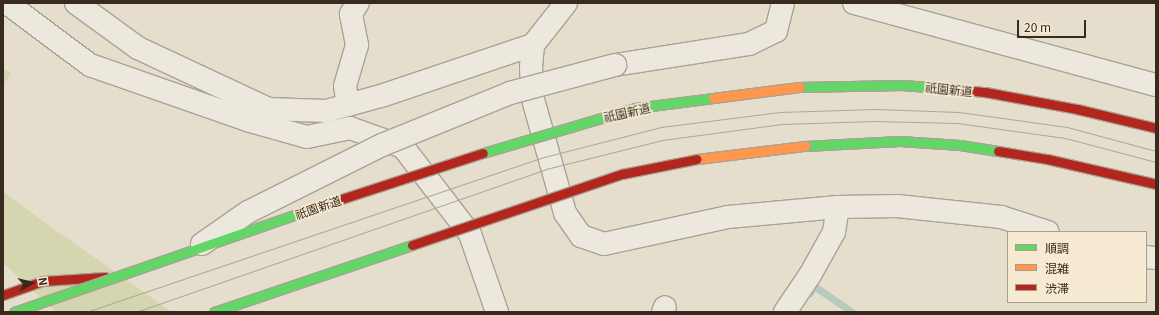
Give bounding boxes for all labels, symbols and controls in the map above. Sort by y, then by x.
scale bar [1019,12,1088,38]
text: 20 m [1024,18,1051,35]
street label: 祇園新道 [924,80,974,98]
street label: 祇園新道 [602,100,652,124]
street label: 祇園新道 [293,192,343,222]
legend [1007,231,1147,303]
text: 順調 [1045,239,1069,256]
text: 混雑 [1045,259,1069,276]
north arrow [12,263,52,303]
text: N [35,276,52,287]
text: 渋滞 [1045,279,1069,296]

